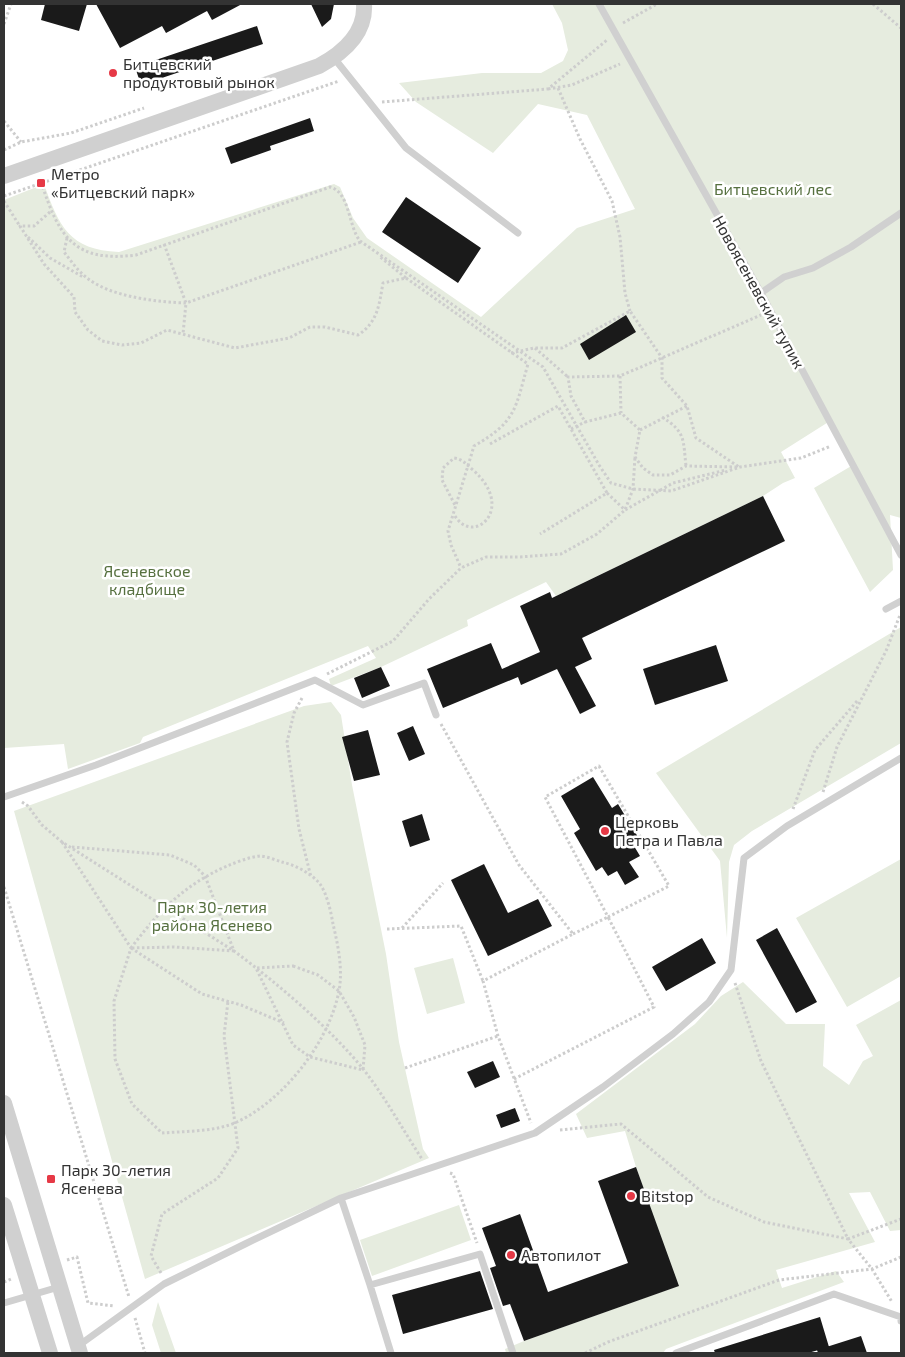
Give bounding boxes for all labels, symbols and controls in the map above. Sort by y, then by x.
place label: Битцевский продуктовый рынок [123,54,275,92]
marker: Битцевский продуктовый рынок [107,67,119,79]
place label: Метро «Битцевский парк» [51,164,195,201]
marker: Метро «Битцевский парк» [35,177,47,189]
park label: Битцевский лес [714,179,832,198]
street label: Новоясеневский тупик [709,212,810,372]
park label: Ясеневское кладбище [103,561,191,598]
place label: Церковь Петра и Павла [615,812,723,849]
marker: Церковь Петра и Павла [599,825,611,837]
park label: Парк 30-летия района Ясенево [152,897,272,934]
place label: Парк 30-летия Ясенева [61,1160,171,1197]
marker: Парк 30-летия Ясенева [45,1173,57,1185]
place label: Bitstop [641,1186,694,1205]
marker: Bitstop [625,1190,637,1202]
place label: Автопилот [521,1245,601,1264]
marker: Автопилот [505,1249,517,1261]

